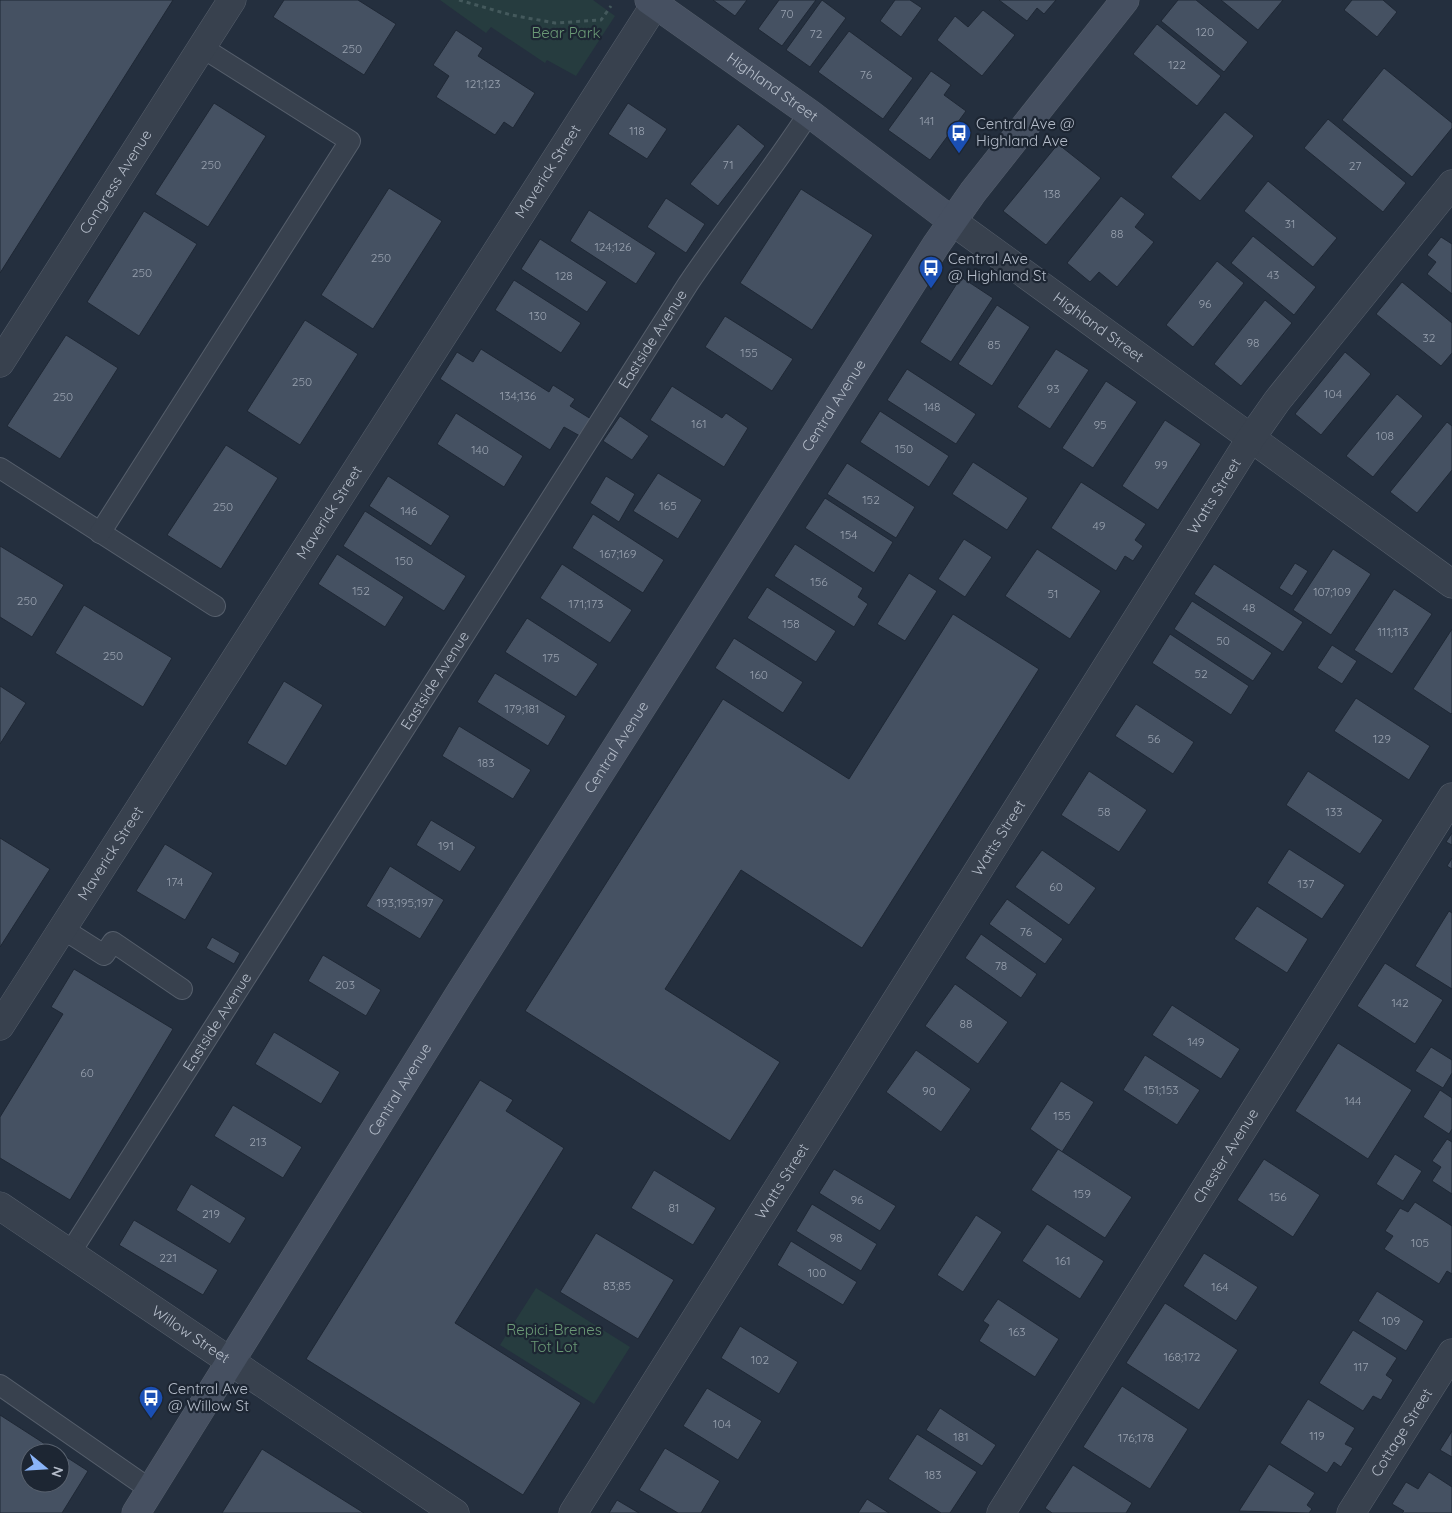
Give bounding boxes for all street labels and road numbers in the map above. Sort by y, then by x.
street label: Highland Street [723,48,822,125]
street label: Maverick Street [510,121,585,222]
street label: Congress Avenue [75,126,156,237]
street label: Eastside Avenue [614,286,691,392]
street label: Highland Street [1050,288,1148,366]
street label: Central Avenue [797,356,870,455]
street label: Watts Street [1183,455,1245,538]
street label: Maverick Street [292,462,366,563]
street label: Eastside Avenue [396,627,473,733]
street label: Central Avenue [580,697,652,797]
street label: Watts Street [967,796,1029,879]
street label: Maverick Street [73,803,147,904]
street label: Eastside Avenue [178,969,255,1075]
street label: Central Avenue [363,1039,435,1139]
street label: Chester Avenue [1189,1105,1262,1207]
street label: Watts Street [751,1140,813,1223]
street label: Willow Street [148,1301,234,1367]
street label: Cottage Street [1366,1385,1436,1480]

